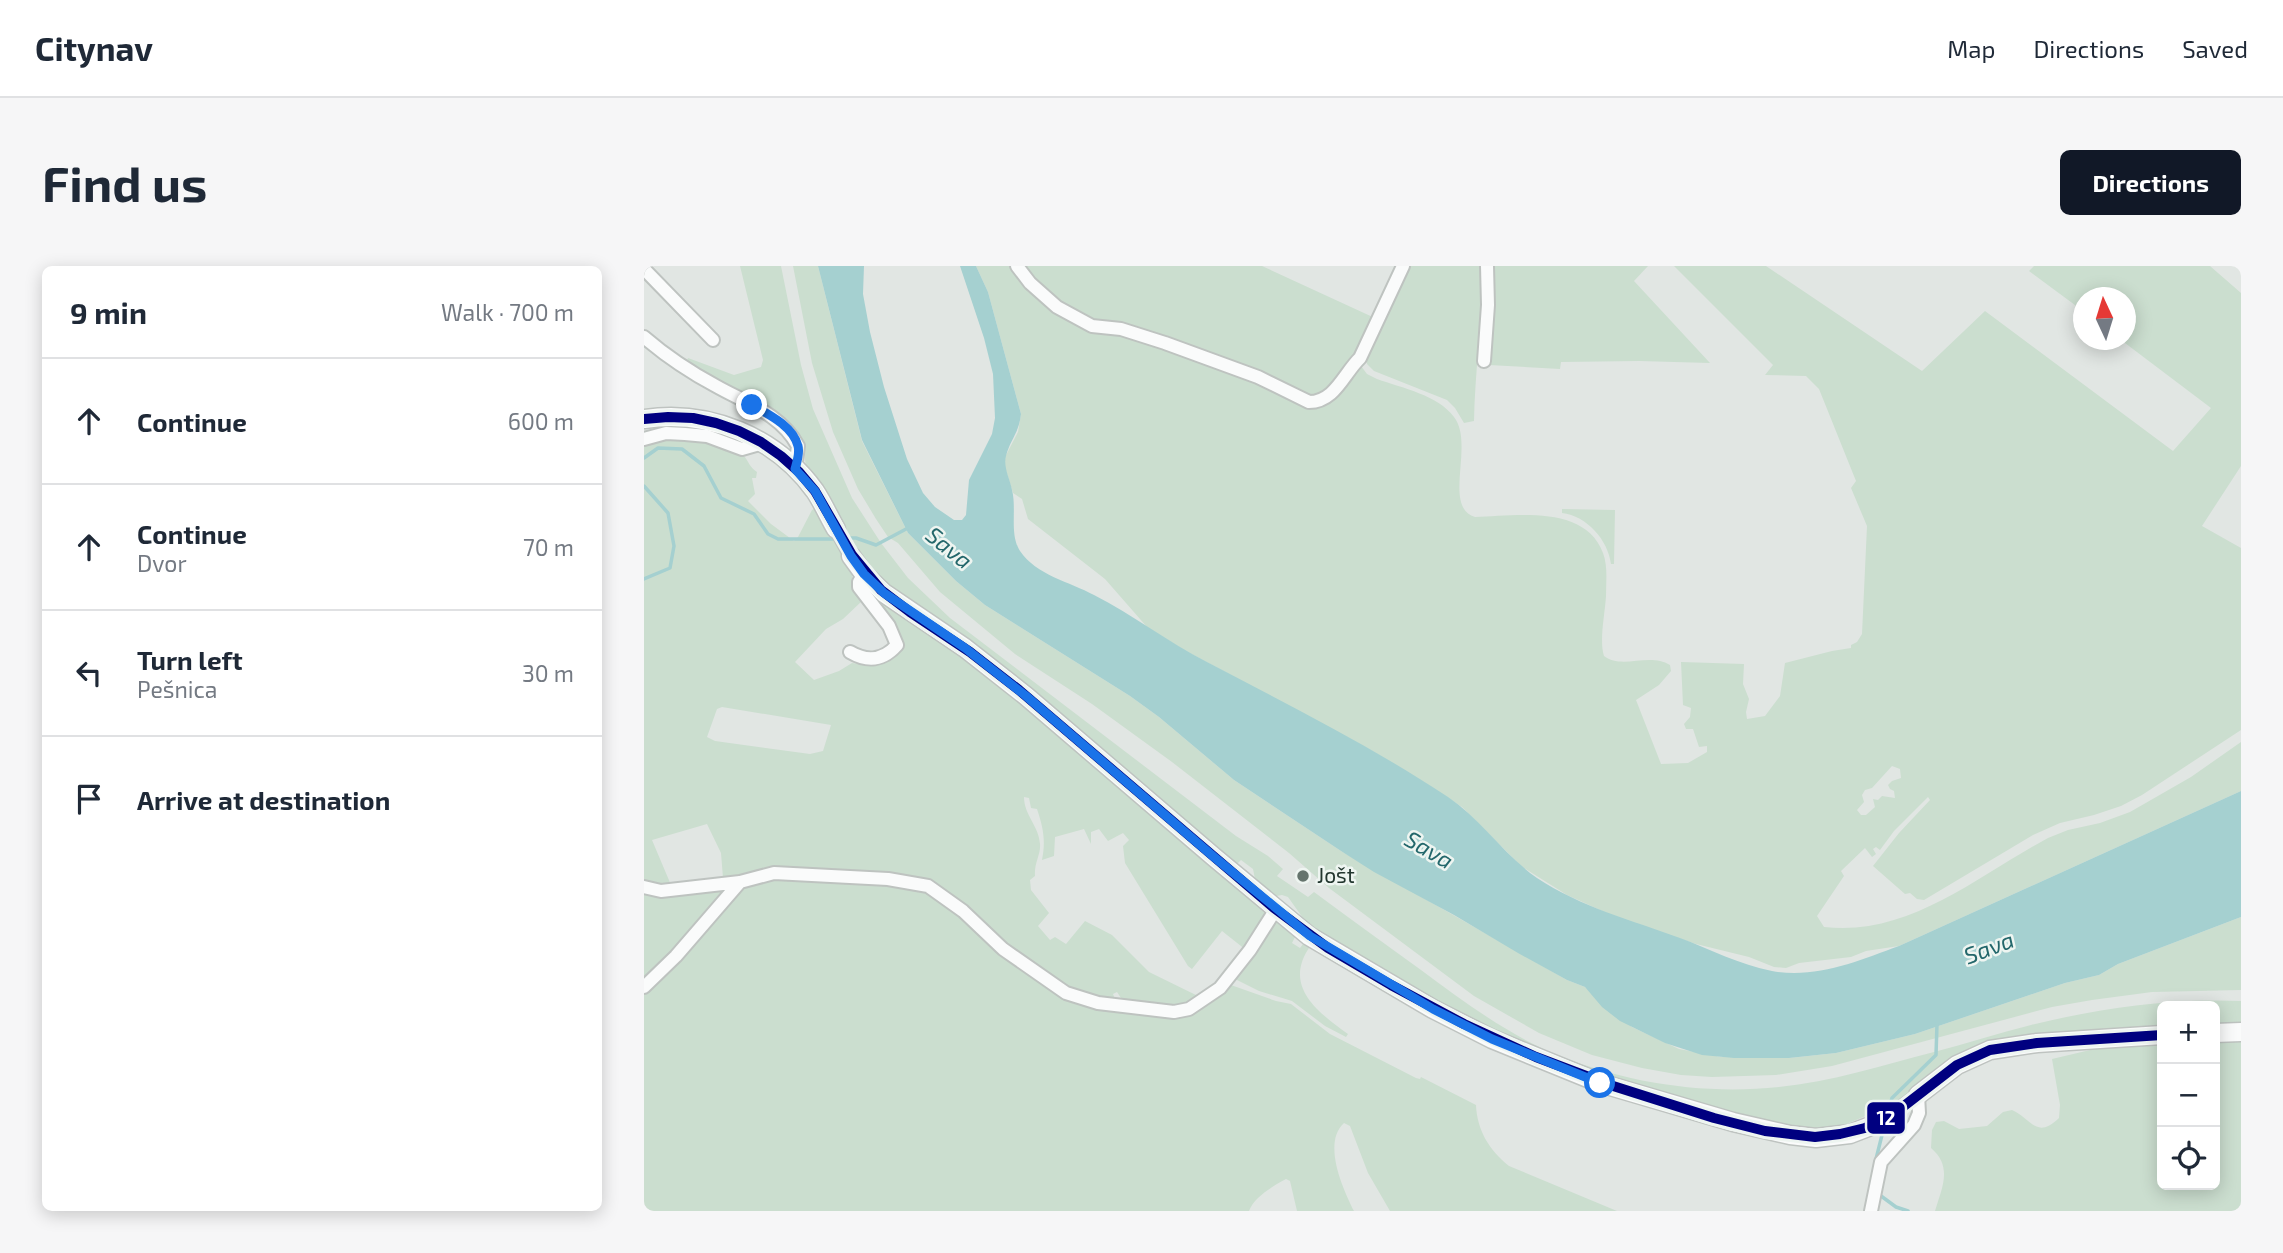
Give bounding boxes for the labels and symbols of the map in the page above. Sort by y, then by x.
north arrow [2073,287,2136,350]
route end [736,389,767,420]
water label: Sava [921,520,978,574]
water label: Sava [1400,824,1459,874]
place label: Jošt [1317,862,1355,887]
marker: Jošt [1295,868,1311,884]
water label: Sava [1960,925,2018,969]
route start [1584,1067,1615,1098]
line badge: 12 [1866,1101,1906,1135]
text: 12 [1876,1106,1896,1129]

